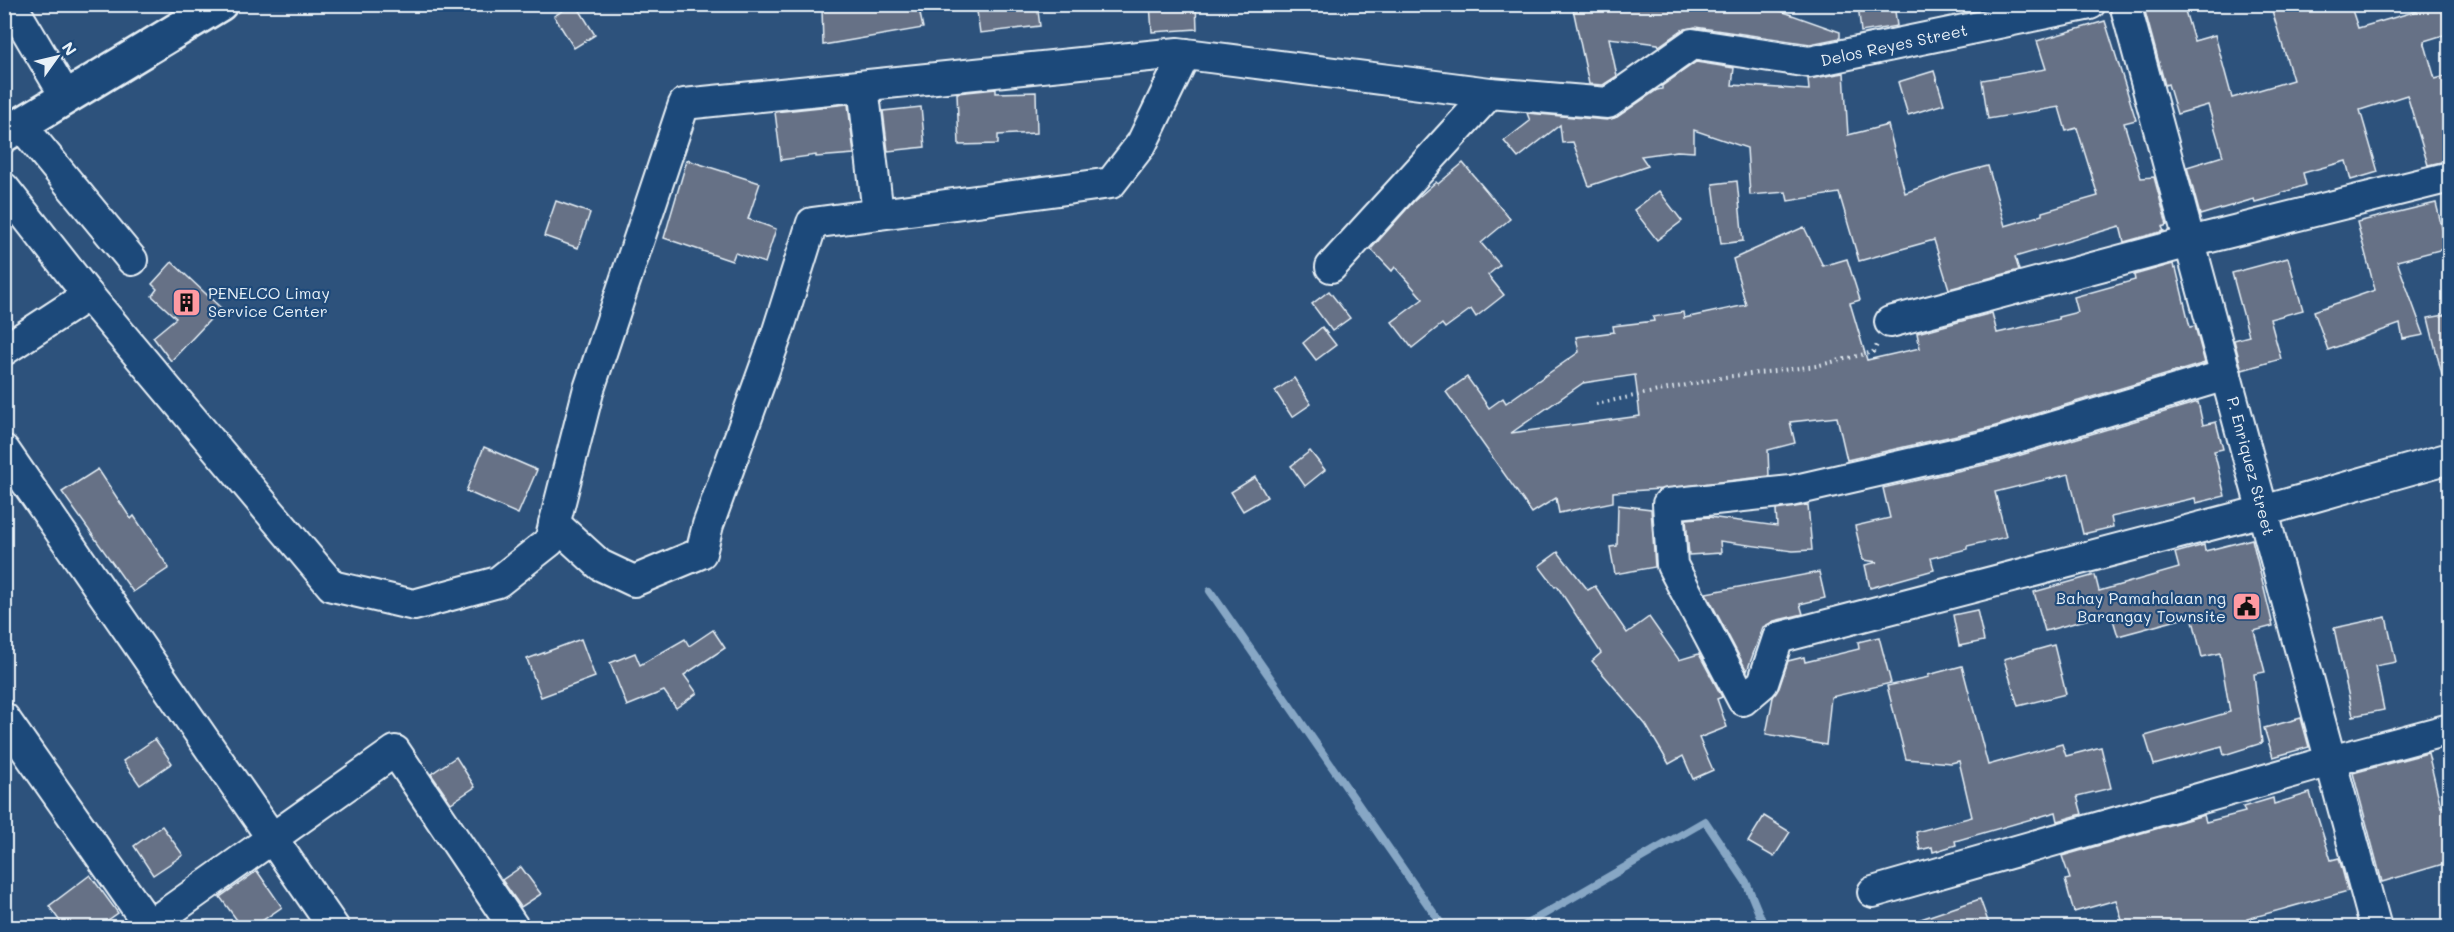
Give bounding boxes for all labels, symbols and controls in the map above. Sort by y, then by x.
street label: Delos Reyes Street [1819,19,1969,70]
north arrow [27,27,87,87]
text: N [58,37,82,59]
place label: PENELCO Limay Service Center [208,282,330,321]
building icon: PENELCO Limay Service Center [171,286,203,318]
street label: P. Enriquez Street [2223,394,2280,538]
place label: Bahay Pamahalaan ng Barangay Townsite [2056,587,2226,626]
public building icon: Bahay Pamahalaan ng Barangay Townsite [2231,591,2263,623]

